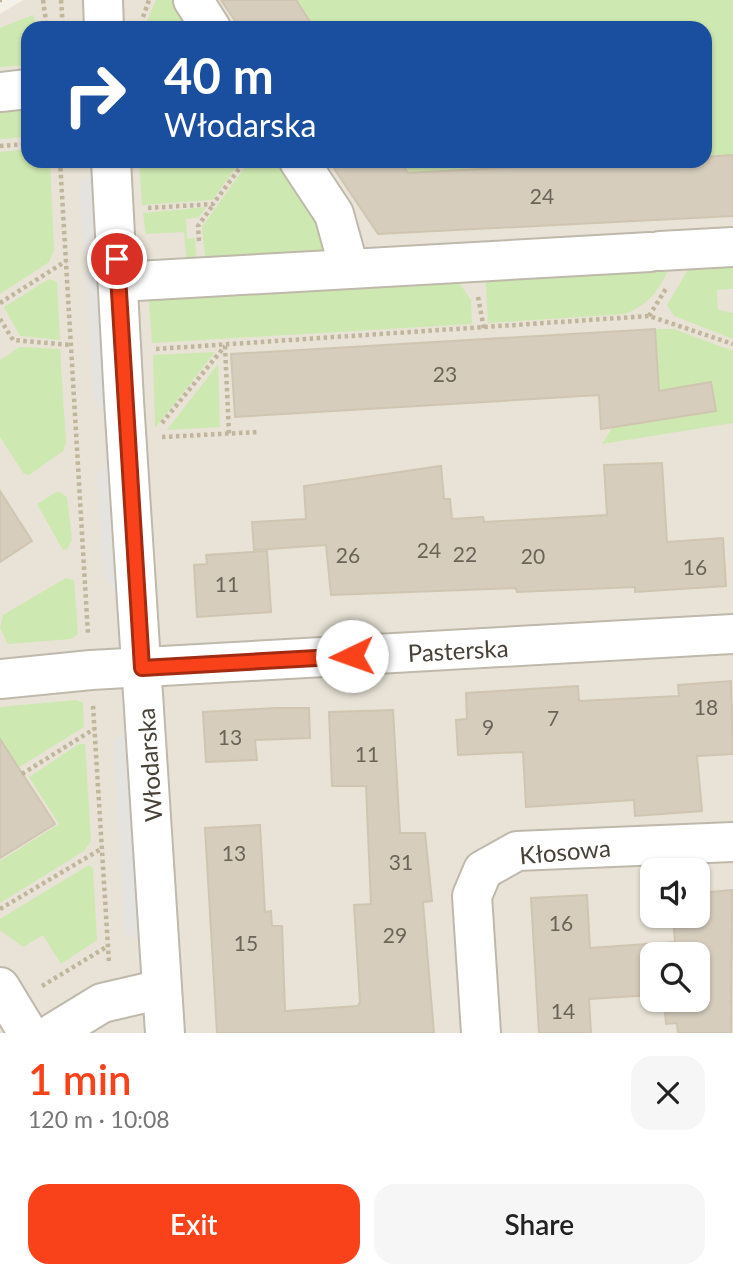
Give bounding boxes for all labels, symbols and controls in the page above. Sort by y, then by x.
text: 40 m [164,46,274,104]
icon: right [49,49,140,140]
text: Włodarska [164,105,316,144]
house number: 24 [530,183,554,208]
pin [87,229,147,289]
icon: arrive [98,240,136,278]
house number: 23 [433,361,457,386]
house number: 24 [417,537,441,562]
house number: 22 [453,541,477,566]
house number: 26 [336,542,360,567]
house number: 20 [521,543,545,568]
house number: 16 [683,554,707,579]
house number: 11 [215,571,239,596]
position arrow [315,619,389,693]
street label: Pasterska [407,633,509,667]
house number: 18 [694,694,718,719]
house number: 7 [547,705,559,730]
street label: Włodarska [131,707,167,823]
house number: 9 [482,714,494,739]
house number: 13 [218,724,242,749]
house number: 11 [355,741,379,766]
street label: Kłosowa [518,833,612,869]
house number: 13 [222,840,246,865]
house number: 31 [389,849,413,874]
map controls [640,858,710,1012]
button: sound [640,858,710,928]
house number: 16 [549,910,573,935]
house number: 29 [383,922,407,947]
house number: 15 [234,930,258,955]
button: search [640,942,710,1012]
house number: 14 [551,998,575,1023]
text: 1 min [28,1054,132,1104]
button: close [631,1056,705,1130]
text: 120 m · 10:08 [28,1105,170,1133]
button: Exit [28,1184,360,1264]
button: Share [374,1184,705,1264]

